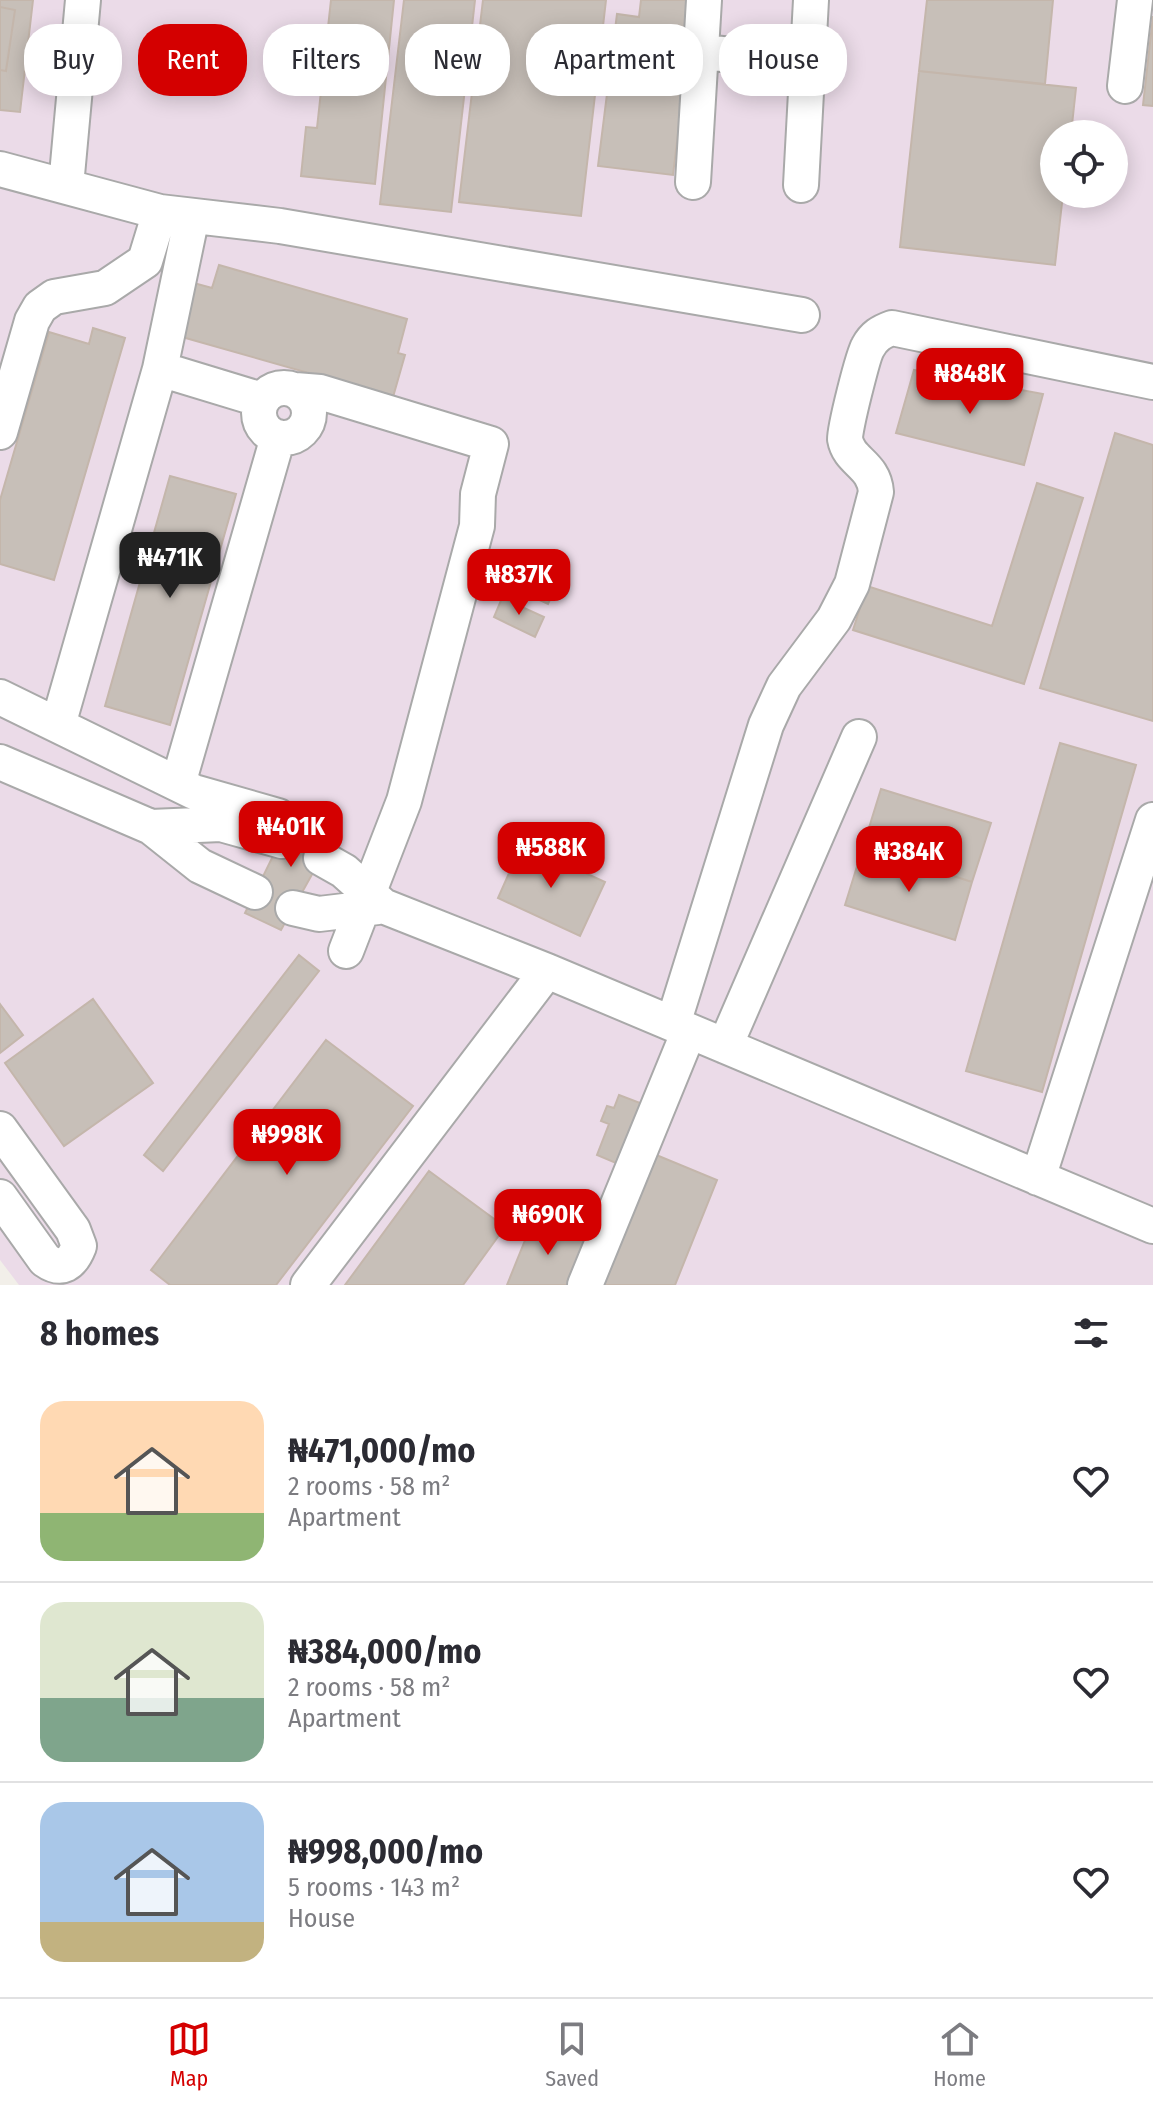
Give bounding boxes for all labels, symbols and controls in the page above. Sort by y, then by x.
chip: Buy [24,24,122,96]
chip: Rent [138,24,247,96]
chip: Filters [263,24,389,96]
chip: New [405,24,510,96]
chip: Apartment [526,24,703,96]
chip: House [719,24,847,96]
map controls [1040,120,1128,208]
button: locate [1040,120,1128,208]
pin: ₦848K [914,348,1026,416]
text: ₦848K [934,358,1006,389]
pin: ₦471K [114,532,226,600]
text: ₦471K [137,542,203,573]
pin: ₦837K [463,549,575,617]
text: ₦837K [485,559,553,590]
pin: ₦401K [235,801,347,869]
text: ₦401K [257,811,325,842]
pin: ₦588K [495,822,607,890]
pin: ₦384K [853,826,965,894]
text: ₦588K [516,832,586,863]
text: ₦384K [874,836,944,867]
pin: ₦998K [231,1109,343,1177]
text: ₦998K [251,1119,323,1150]
pin: ₦690K [492,1189,604,1257]
text: ₦690K [512,1199,584,1230]
icon: filters [1069,1311,1113,1355]
text: 8 homes [40,1313,159,1354]
text: ₦471,000/mo [288,1430,475,1471]
icon: home [104,1433,200,1529]
icon: heart [1069,1459,1113,1503]
text: 2 rooms · 58 m² [288,1471,450,1502]
text: Apartment [288,1502,401,1533]
text: ₦384,000/mo [288,1631,481,1672]
icon: home [104,1634,200,1730]
icon: heart [1069,1660,1113,1704]
text: 2 rooms · 58 m² [288,1672,450,1703]
text: Apartment [288,1703,401,1734]
text: ₦998,000/mo [288,1831,483,1872]
icon: home [104,1834,200,1930]
icon: heart [1069,1860,1113,1904]
text: 5 rooms · 143 m² [288,1872,460,1903]
text: House [288,1903,355,1934]
tab: Map [167,2017,211,2092]
tab: Saved [545,2017,599,2092]
tab: Home [933,2017,986,2092]

